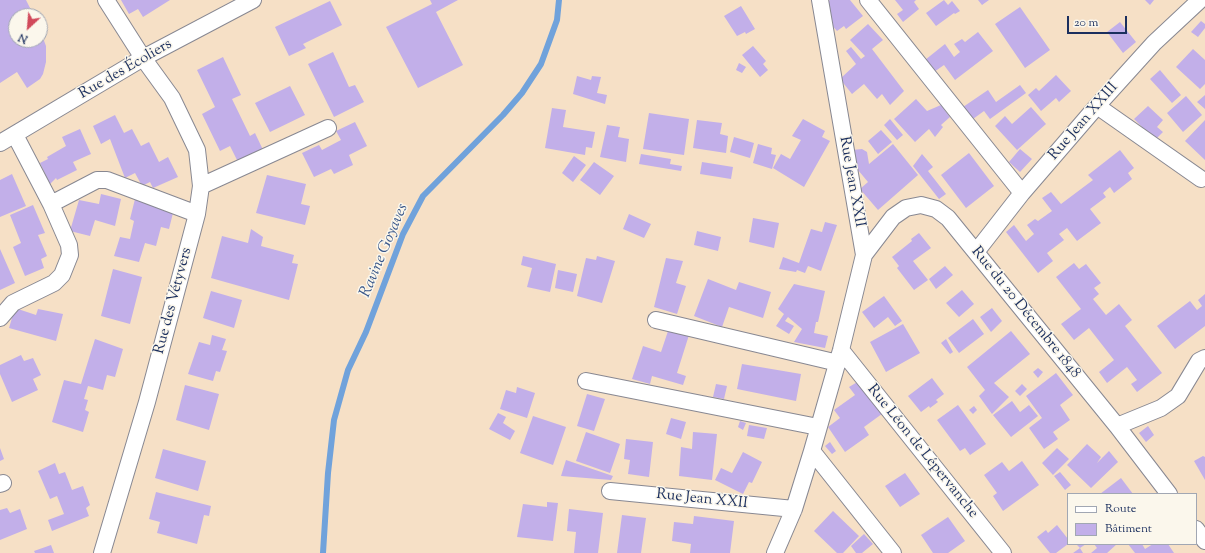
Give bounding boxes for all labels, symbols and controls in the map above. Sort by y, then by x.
north arrow [8,8,48,48]
scale bar [1069,8,1129,34]
text: 20 m [1074,14,1098,32]
text: N [16,29,31,47]
street label: Rue des Écoliers [76,36,176,104]
street label: Rue Jean XXIII [1045,80,1123,164]
street label: Rue Jean XXII [834,135,868,229]
water label: Ravine Goyaves [357,201,413,301]
street label: Rue du 20 Décembre 1848 [966,244,1084,382]
street label: Rue des Vétyvers [151,246,197,356]
street label: Rue Léon de Lépervanche [863,382,981,522]
street label: Rue Jean XXII [655,486,749,514]
legend [1067,493,1197,545]
text: Route [1105,500,1136,518]
text: Bâtiment [1105,520,1152,538]

